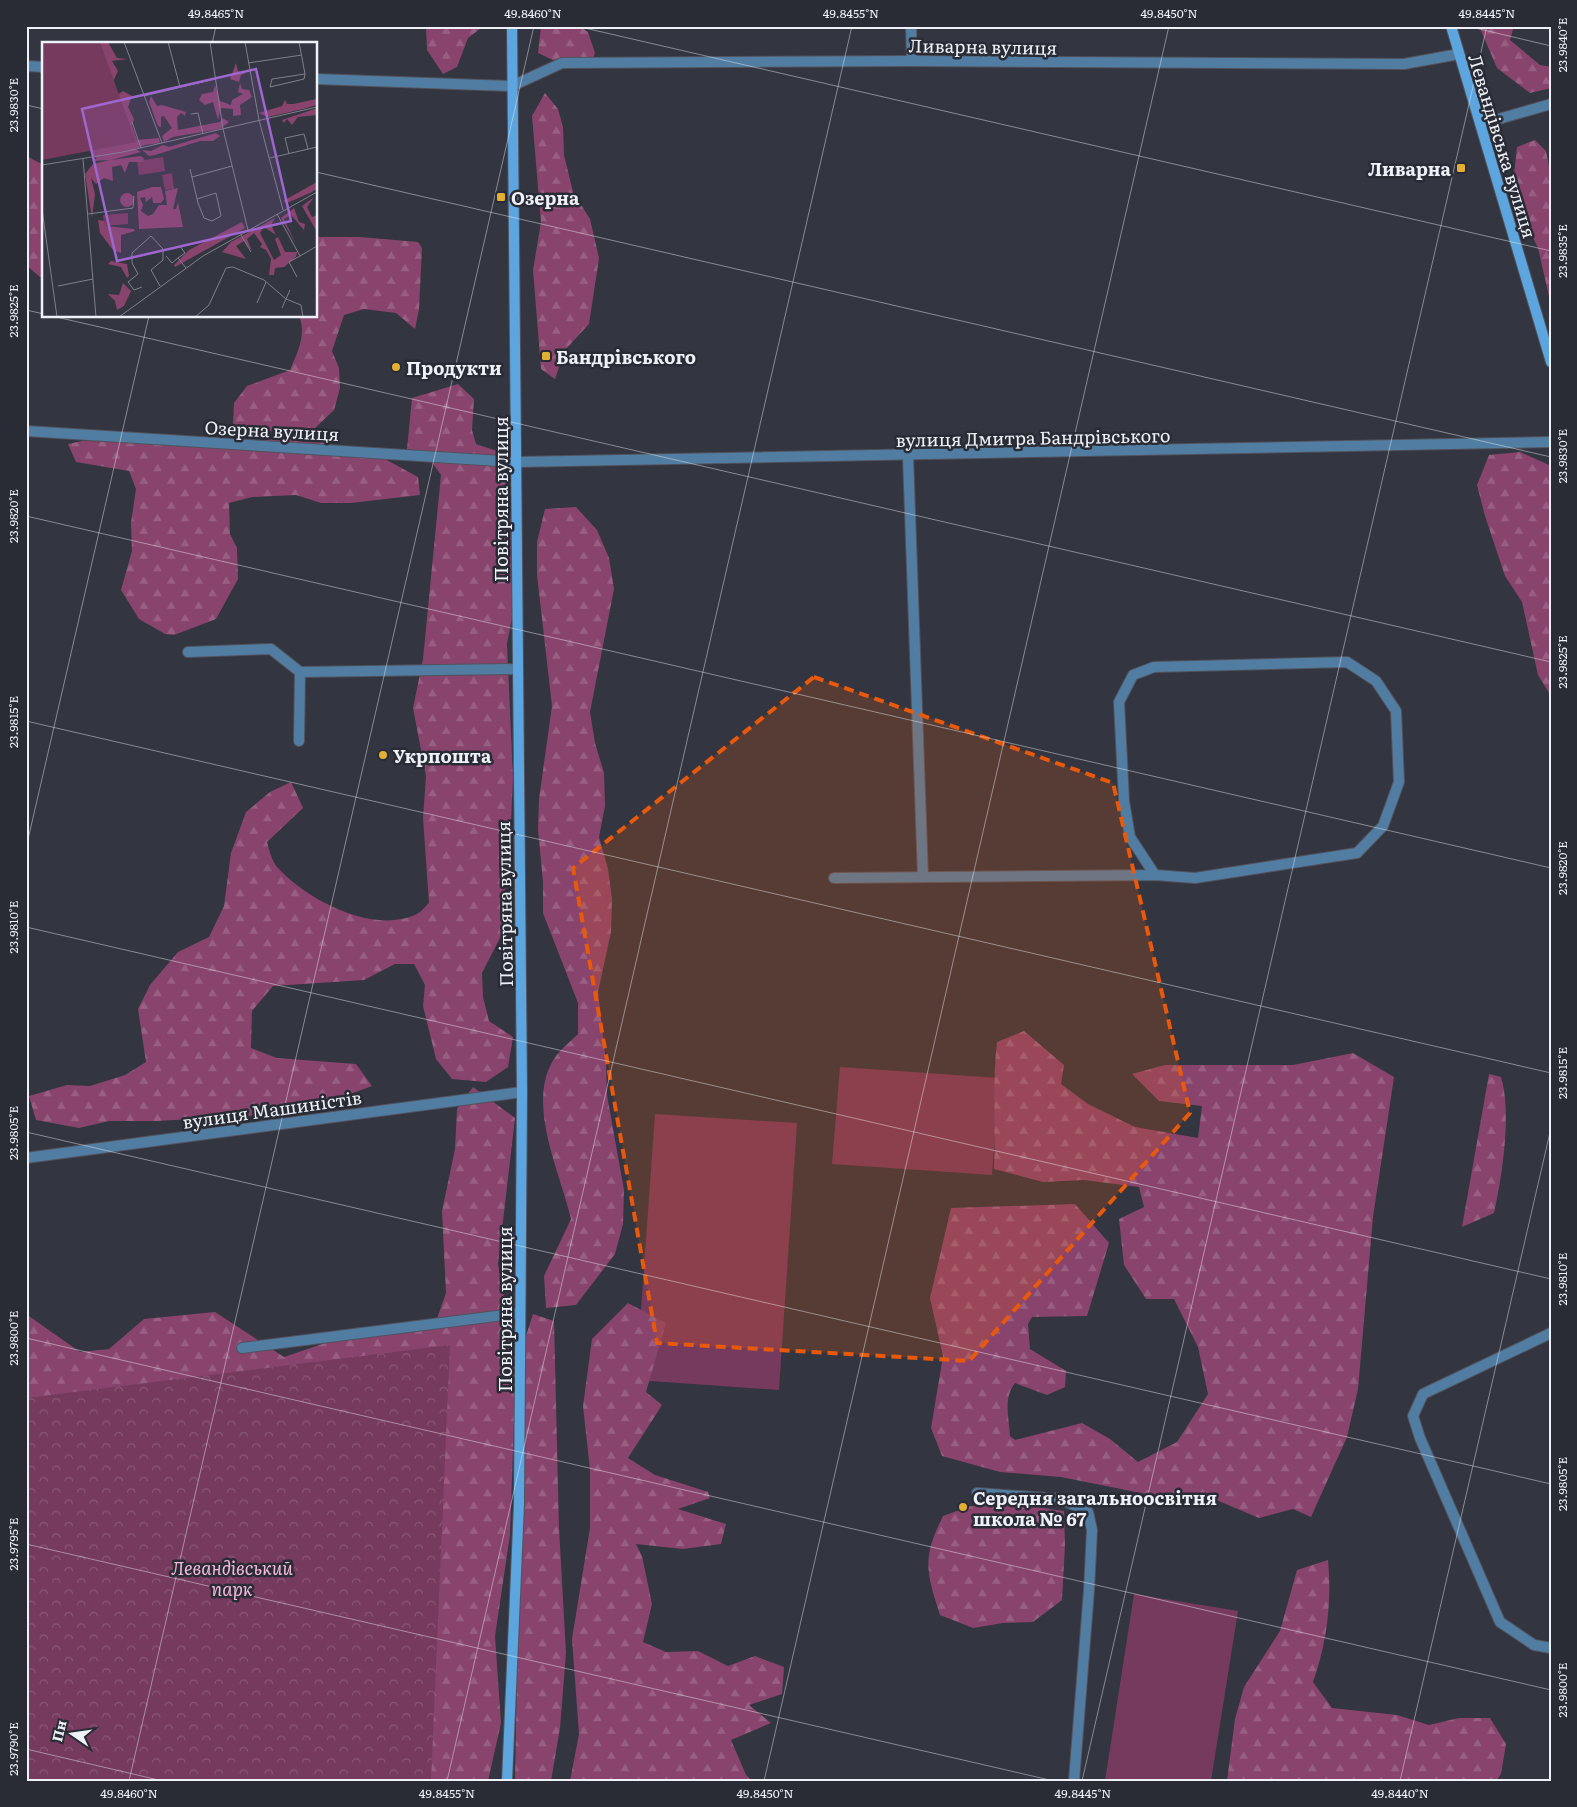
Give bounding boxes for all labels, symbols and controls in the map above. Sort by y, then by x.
text: 49.8465°N [188,4,244,22]
text: 49.8460°N [504,4,562,22]
text: 49.8455°N [823,4,879,22]
text: 49.8450°N [1140,4,1198,22]
text: 49.8445°N [1459,4,1515,22]
text: 23.9840°E [1553,17,1571,72]
street label: Ливарна вулиця [908,31,1058,61]
inset map [42,42,318,318]
street label: Левандівська вулиця [1462,51,1544,241]
text: 23.9830°E [4,77,22,132]
place label: Ливарна [1368,155,1452,182]
marker: Ливарна [1455,162,1467,174]
place label: Озерна [511,184,580,211]
marker: Озерна [495,191,507,203]
text: 23.9835°E [1553,224,1571,278]
text: 23.9825°E [4,284,22,338]
place label: Бандрівського [556,343,696,370]
marker: Бандрівського [540,350,552,362]
place label: Продукти [406,354,502,381]
marker: Продукти [390,361,402,373]
street label: Озерна вулиця [204,413,340,447]
street label: Повітряна вулиця [487,416,514,582]
street label: вулиця Дмитра Бандрівського [895,421,1171,453]
text: 23.9830°E [1553,428,1571,483]
text: 23.9820°E [4,489,22,543]
text: 23.9825°E [1553,635,1571,689]
text: 23.9815°E [4,696,22,748]
place label: Укрпошта [393,742,492,769]
marker: Укрпошта [377,749,389,761]
street label: Повітряна вулиця [489,821,519,987]
text: 23.9820°E [1553,841,1571,895]
text: 23.9810°E [4,900,22,953]
text: 23.9815°E [1553,1047,1571,1099]
street label: вулиця Машиністів [181,1083,363,1135]
text: 23.9805°E [4,1106,22,1160]
street label: Повітряна вулиця [491,1226,518,1392]
text: 23.9810°E [1553,1252,1571,1305]
text: 23.9800°E [4,1310,22,1365]
text: 23.9805°E [1553,1457,1571,1511]
place label: Середня загальноосвітня школа № 67 [973,1484,1217,1532]
marker: Середня загальноосвітня школа № 67 [957,1501,969,1513]
text: 23.9795°E [4,1517,22,1570]
park label: Левандівський парк [171,1554,293,1602]
text: 23.9800°E [1553,1662,1571,1717]
north arrow [48,1710,98,1760]
text: Пн [46,1718,71,1744]
text: 23.9790°E [4,1722,22,1776]
text: 49.8460°N [100,1784,158,1802]
text: 49.8455°N [419,1784,475,1802]
text: 49.8450°N [736,1784,794,1802]
text: 49.8445°N [1055,1784,1111,1802]
text: 49.8440°N [1371,1784,1429,1802]

